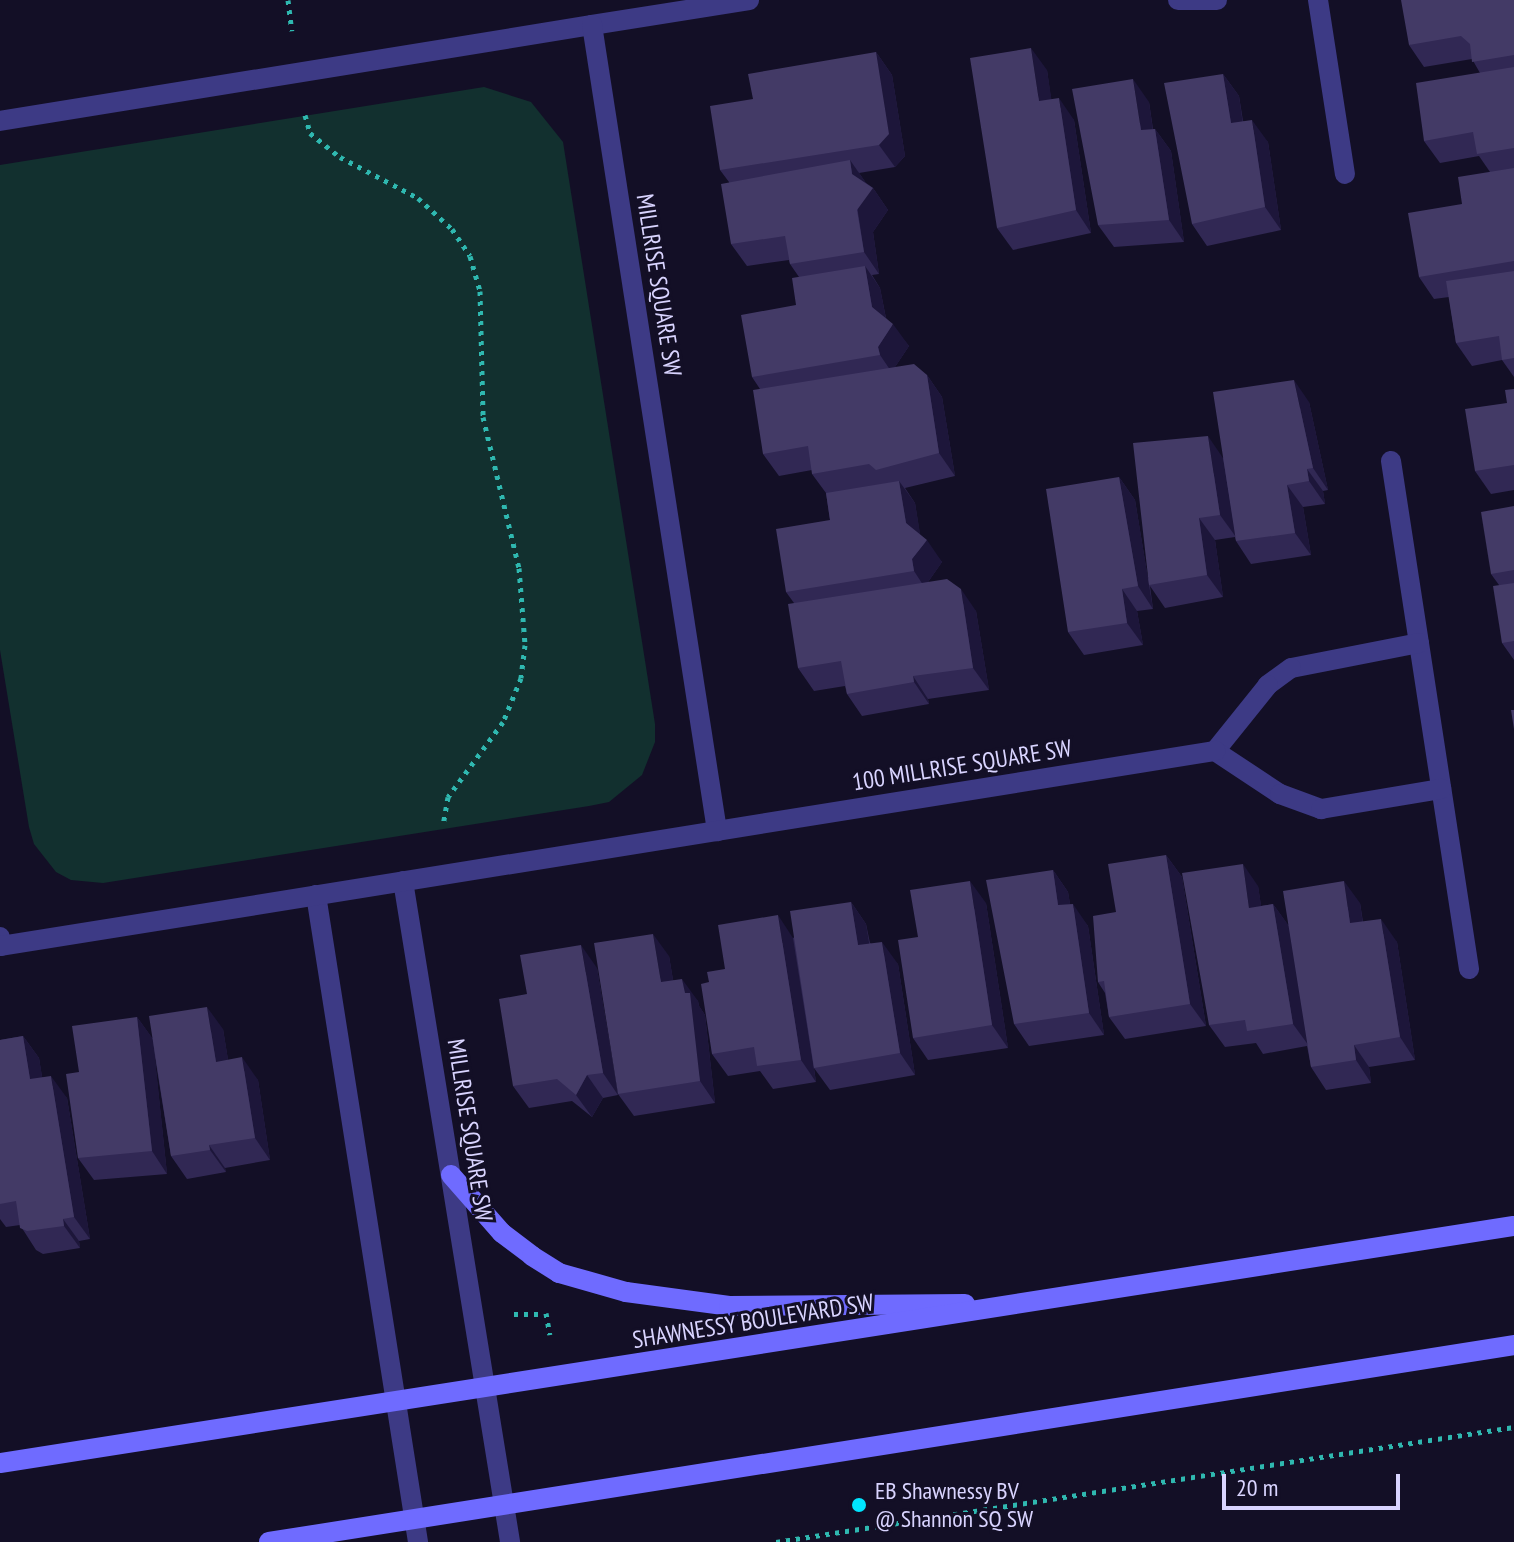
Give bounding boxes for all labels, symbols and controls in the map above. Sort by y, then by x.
street label: MILLRISE SQUARE SW [630,192,688,378]
street label: 100 MILLRISE SQUARE SW [850,733,1074,797]
street label: MILLRISE SQUARE SW [441,1037,499,1223]
street label: SHAWNESSY BOULEVARD SW [630,1288,876,1354]
scale bar [1226,1458,1404,1508]
text: 20 m [1236,1472,1278,1503]
place label: EB Shawnessy BV @ Shannon SQ SW [875,1477,1033,1533]
marker: EB Shawnessy BV @ Shannon SQ SW [850,1496,868,1514]

